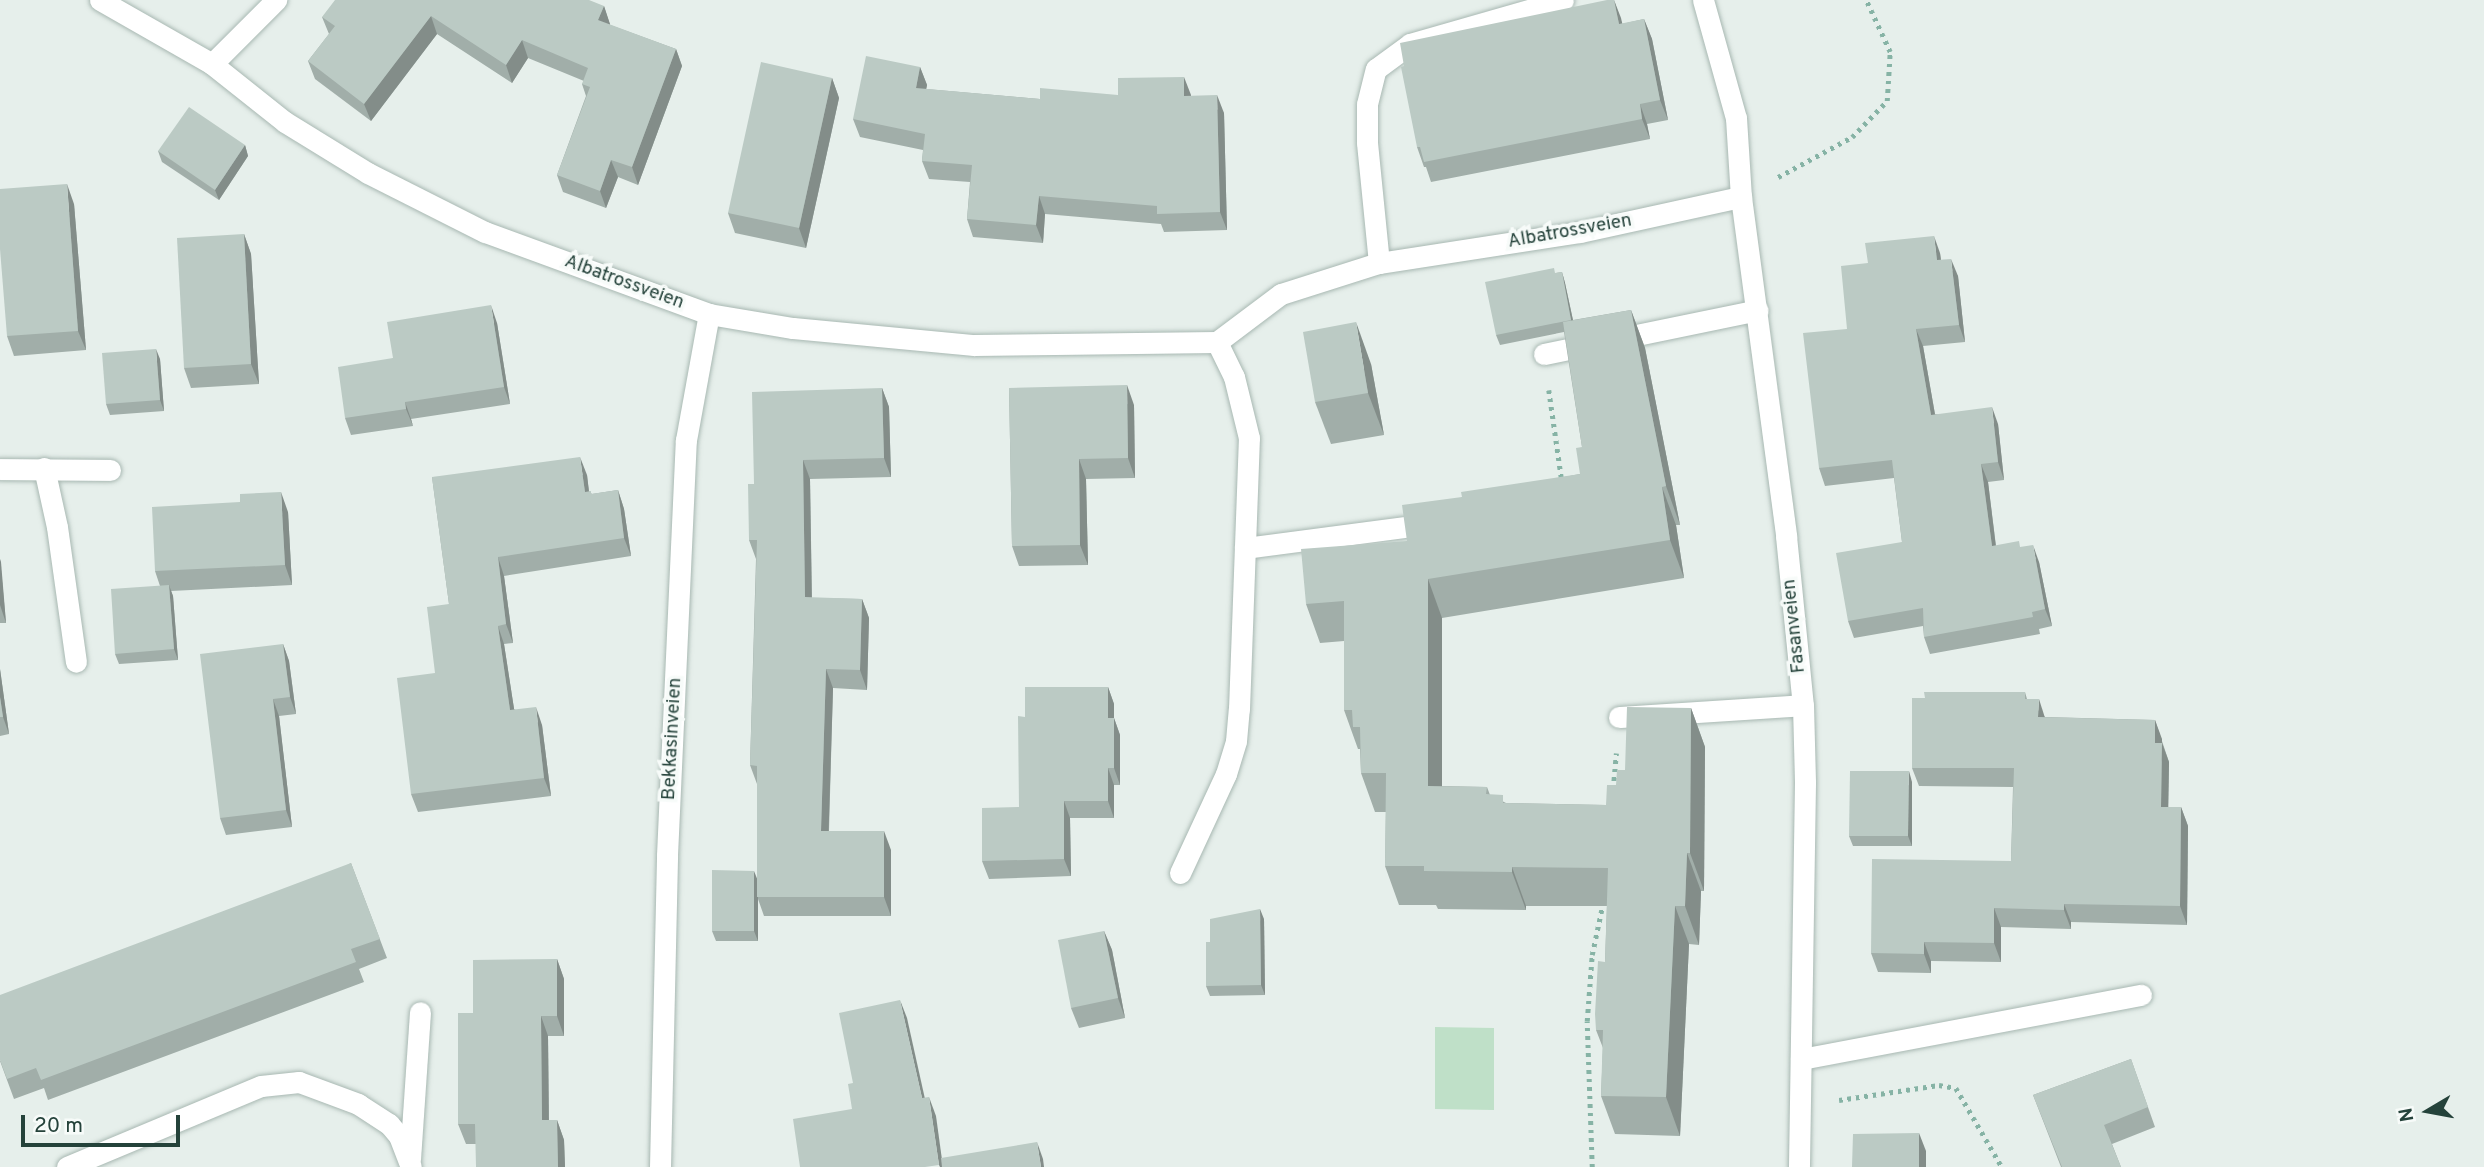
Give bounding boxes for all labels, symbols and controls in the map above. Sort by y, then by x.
street label: Albatrossveien [1506,210,1634,254]
street label: Albatrossveien [561,251,687,315]
street label: Fasanveien [1779,578,1811,674]
street label: Bekkasinveien [658,677,688,801]
north arrow [2393,1076,2463,1146]
scale bar [24,1100,184,1144]
text: N [2394,1106,2420,1123]
text: 20 m [34,1113,83,1140]

